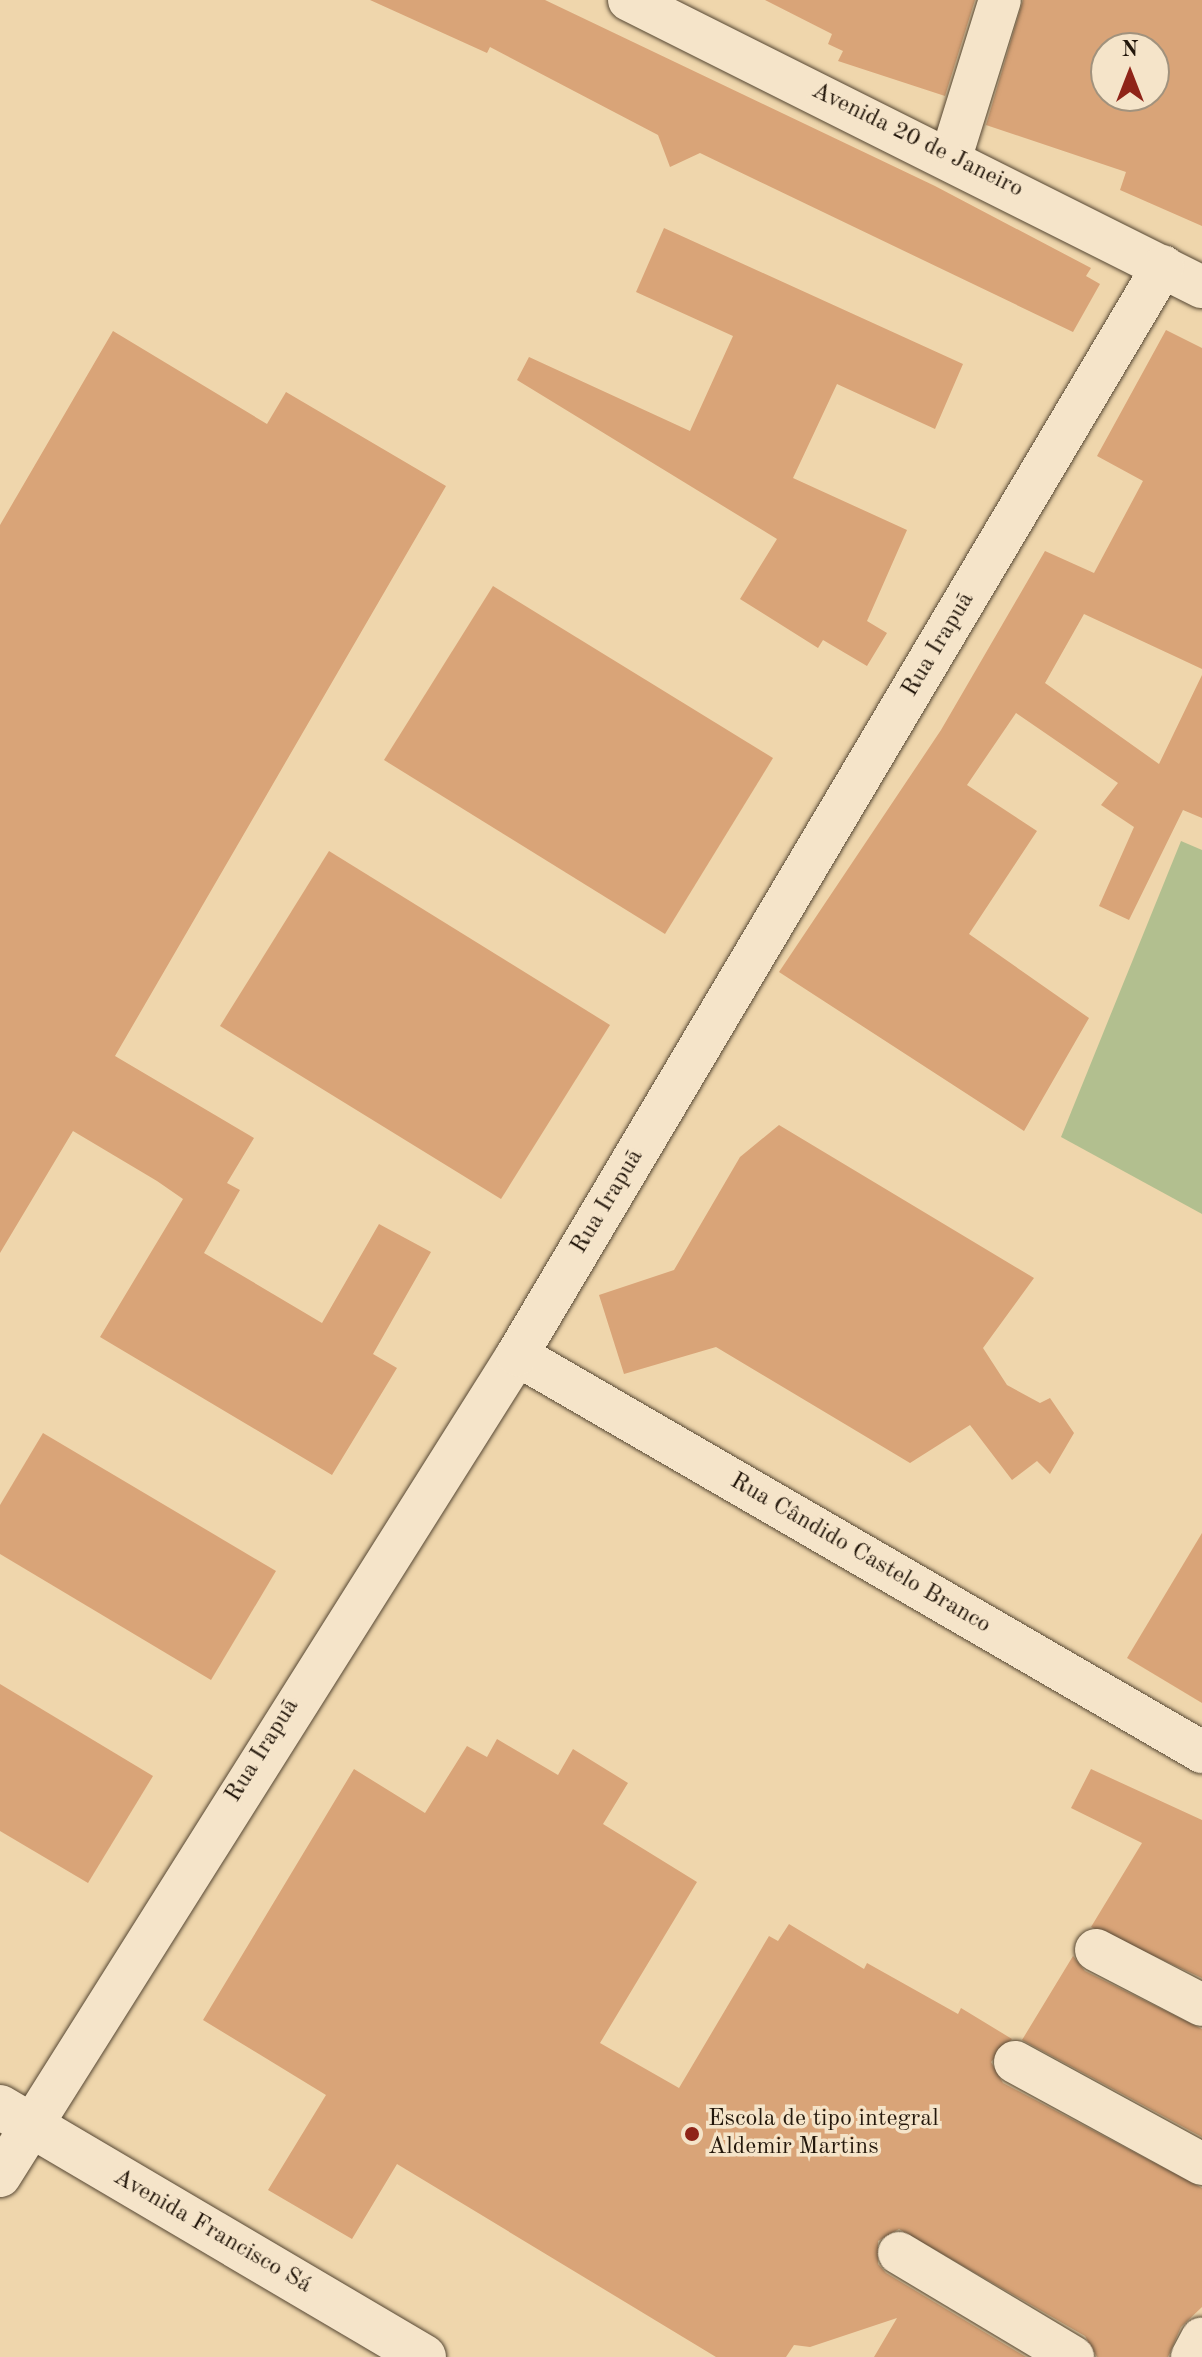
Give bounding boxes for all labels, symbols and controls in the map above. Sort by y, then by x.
north arrow [1090,32,1170,112]
text: N [1122,39,1138,61]
street label: Avenida 20 de Janeiro [806,77,1028,205]
street label: Rua Irapuã [897,588,981,702]
street label: Rua Irapuã [566,1145,650,1259]
street label: Rua Cândido Castelo Branco [725,1468,995,1640]
street label: Rua Irapuã [220,1694,306,1808]
place label: Escola de tipo integral Aldemir Martins [708,2106,939,2162]
marker: Escola de tipo integral Aldemir Martins [683,2125,701,2143]
street label: Avenida Francisco Sá [108,2164,316,2300]

